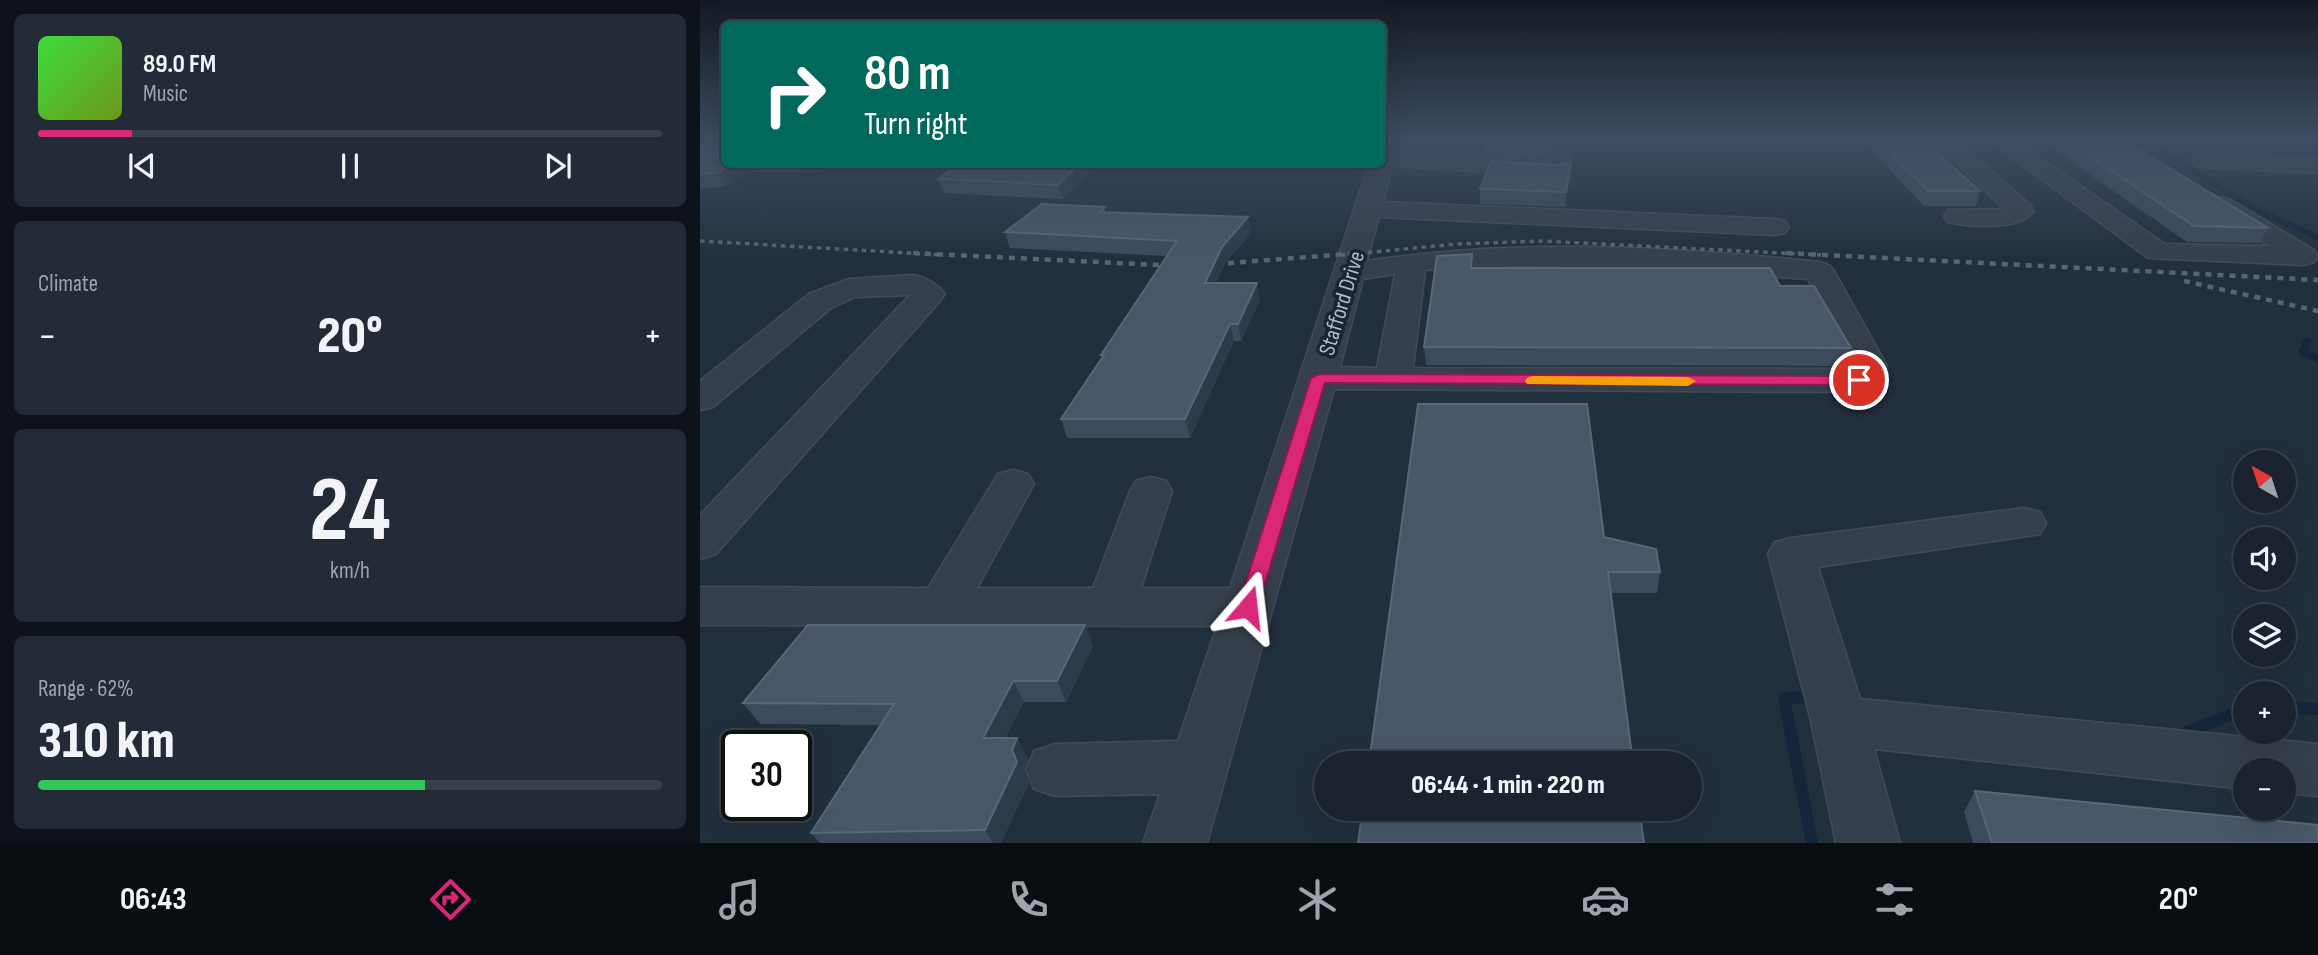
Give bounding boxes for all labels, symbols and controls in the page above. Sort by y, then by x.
text: 80 m [864,45,951,104]
text: 89.0 FM [143,49,216,80]
icon: right [749,49,840,140]
text: Music [143,80,188,108]
text: Turn right [864,105,968,144]
icon: previous [123,147,161,185]
icon: pause [331,147,369,185]
icon: next [539,147,577,185]
street label: Stafford Drive [1313,248,1371,359]
text: Climate [38,270,98,298]
text: 20° [317,305,383,368]
text: − [38,314,57,359]
text: + [643,314,662,359]
pin [1829,350,1889,410]
icon: arrive [1840,361,1878,399]
north arrow [2233,450,2296,513]
map controls [2233,450,2296,821]
text: 24 [309,457,391,566]
button: sound [2233,527,2296,590]
text: km/h [330,557,370,585]
position arrow [1211,570,1285,644]
button: layers [2233,604,2296,667]
text: Range · 62% [38,675,134,703]
button: + [2233,681,2296,744]
text: 310 km [38,710,175,773]
speed limit sign: 30 [721,730,812,821]
button: − [2233,758,2296,821]
text: 06:44 · 1 min · 220 m [1411,770,1605,801]
icon: directions [426,875,475,924]
icon: music [715,875,764,924]
icon: phone [1004,875,1053,924]
icon: climate [1293,875,1342,924]
icon: car [1581,875,1630,924]
icon: filters [1870,875,1919,924]
text: 06:43 [120,880,187,919]
text: 20° [2159,880,2198,919]

